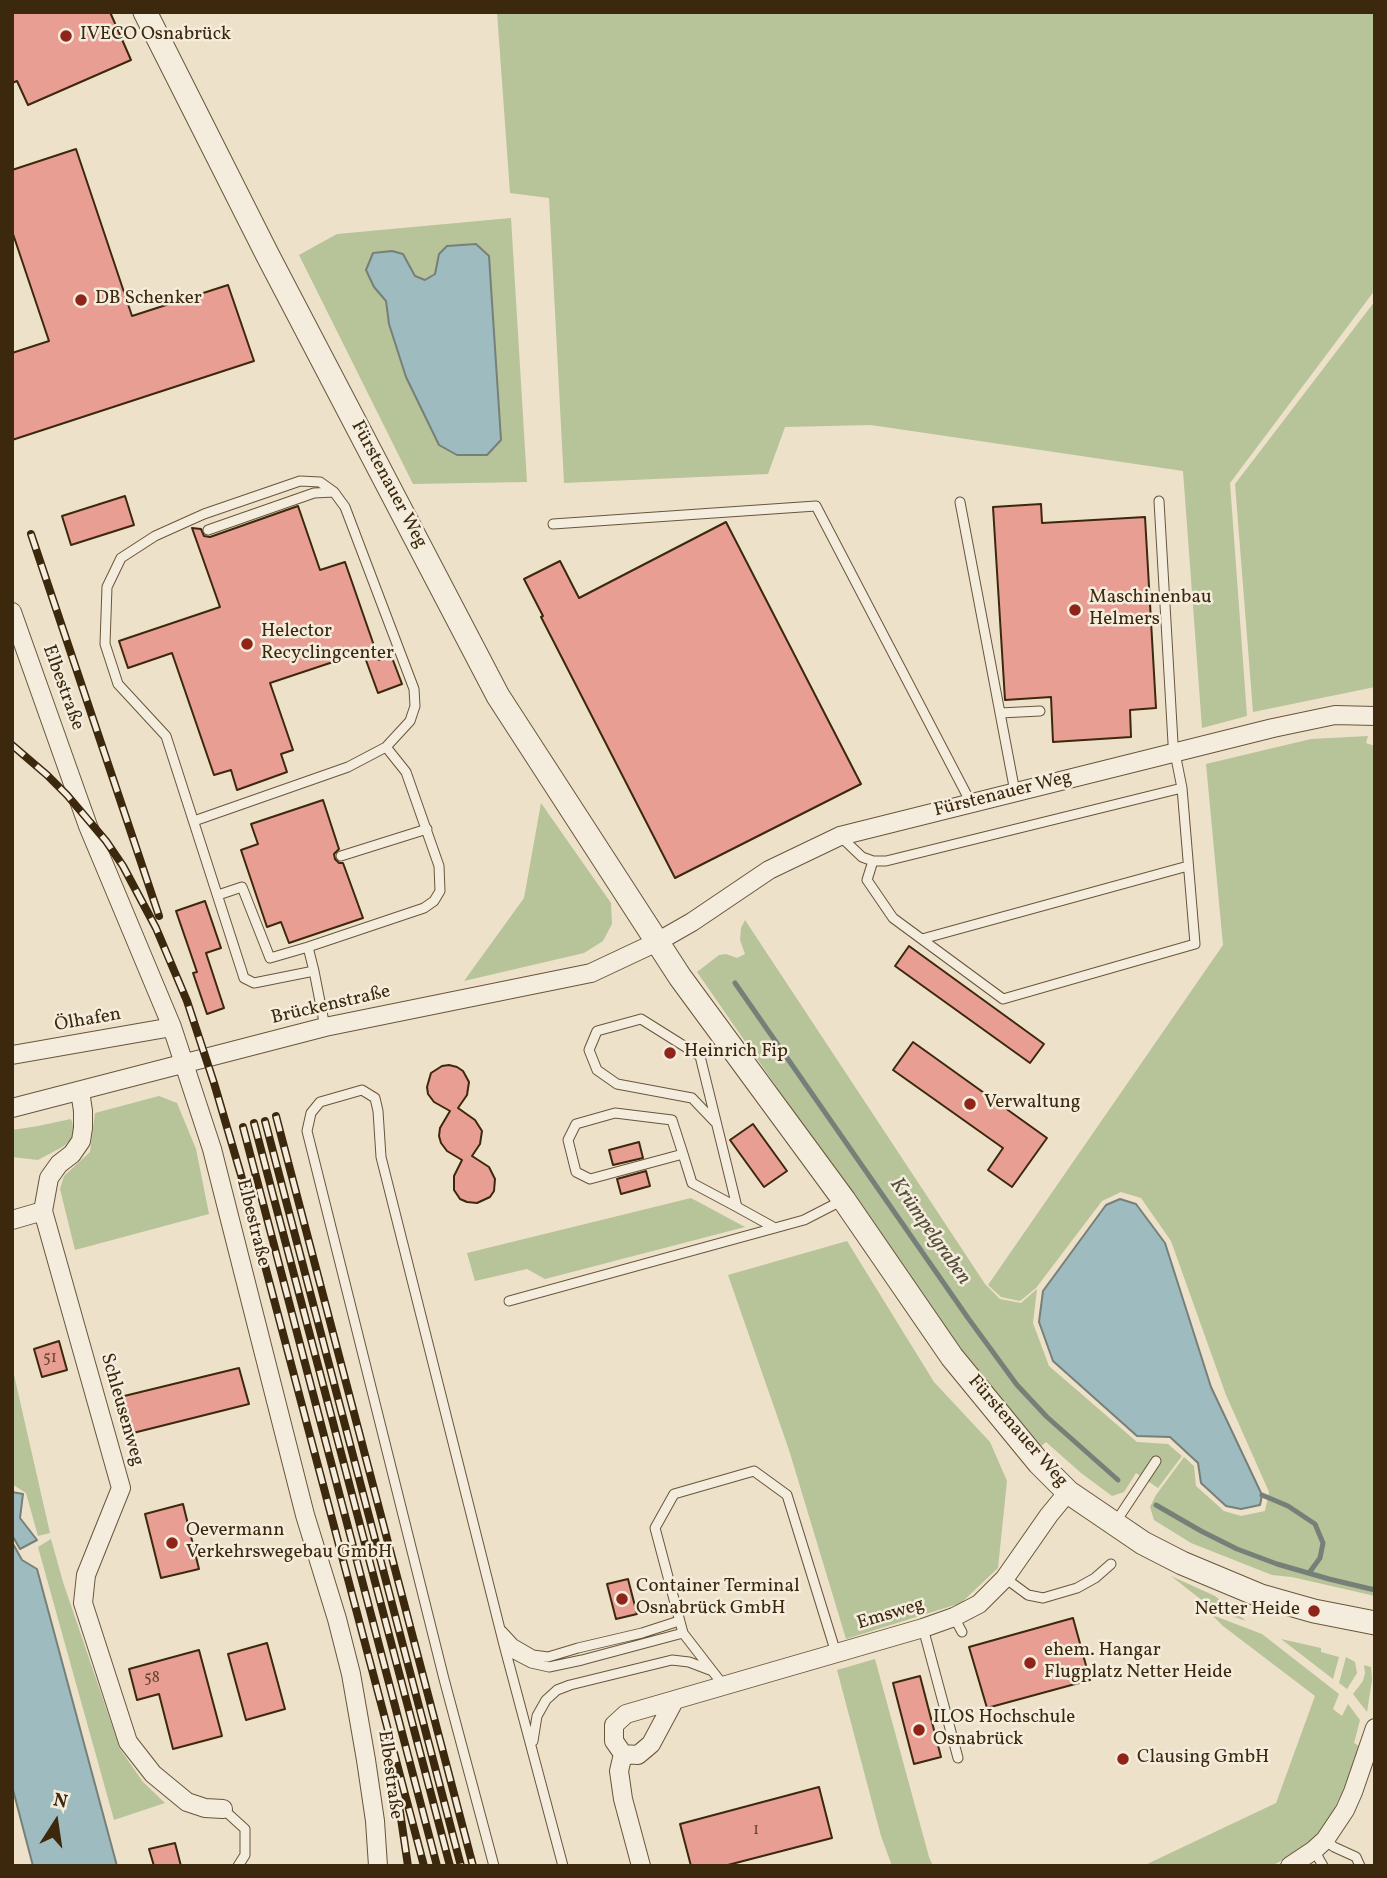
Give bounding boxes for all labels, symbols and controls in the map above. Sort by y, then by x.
place label: IVECO Osnabrück [80,25,231,47]
marker: IVECO Osnabrück [58,28,74,44]
place label: DB Schenker [95,289,202,311]
marker: DB Schenker [73,292,89,308]
street label: Fürstenauer Weg [345,417,431,553]
place label: Maschinenbau Helmers [1089,588,1212,632]
marker: Maschinenbau Helmers [1067,602,1083,618]
place label: Helector Recyclingcenter [261,622,394,666]
marker: Helector Recyclingcenter [239,636,255,652]
street label: Elbestraße [36,642,88,734]
street label: Fürstenauer Weg [932,767,1074,823]
street label: Brückenstraße [269,981,393,1031]
street label: Ölhafen [53,1004,123,1038]
place label: Heinrich Fip [684,1042,788,1064]
marker: Heinrich Fip [662,1045,678,1061]
place label: Verwaltung [984,1093,1080,1115]
marker: Verwaltung [962,1096,978,1112]
water label: Krümpelgraben [883,1173,975,1291]
street label: Elbestraße [230,1177,274,1269]
house number: 51 [43,1349,57,1369]
street label: Schleusenweg [94,1351,148,1469]
street label: Fürstenauer Weg [962,1371,1072,1493]
place label: Oevermann Verkehrswegebau GmbH [186,1521,392,1565]
marker: Oevermann Verkehrswegebau GmbH [164,1535,180,1551]
place label: Container Terminal Osnabrück GmbH [636,1577,800,1621]
marker: Container Terminal Osnabrück GmbH [614,1591,630,1607]
street label: Emsweg [855,1594,927,1636]
place label: Netter Heide [1194,1600,1300,1622]
marker: Netter Heide [1306,1603,1322,1619]
place label: ehem. Hangar Flugplatz Netter Heide [1044,1641,1232,1685]
marker: ehem. Hangar Flugplatz Netter Heide [1022,1655,1038,1671]
house number: 58 [144,1669,160,1689]
place label: ILOS Hochschule Osnabrück [933,1708,1075,1752]
marker: ILOS Hochschule Osnabrück [911,1722,927,1738]
street label: Elbestraße [372,1729,406,1821]
place label: Clausing GmbH [1137,1748,1269,1770]
marker: Clausing GmbH [1115,1751,1131,1767]
north arrow [21,1787,91,1857]
text: N [51,1787,70,1816]
house number: 1 [753,1821,759,1841]

